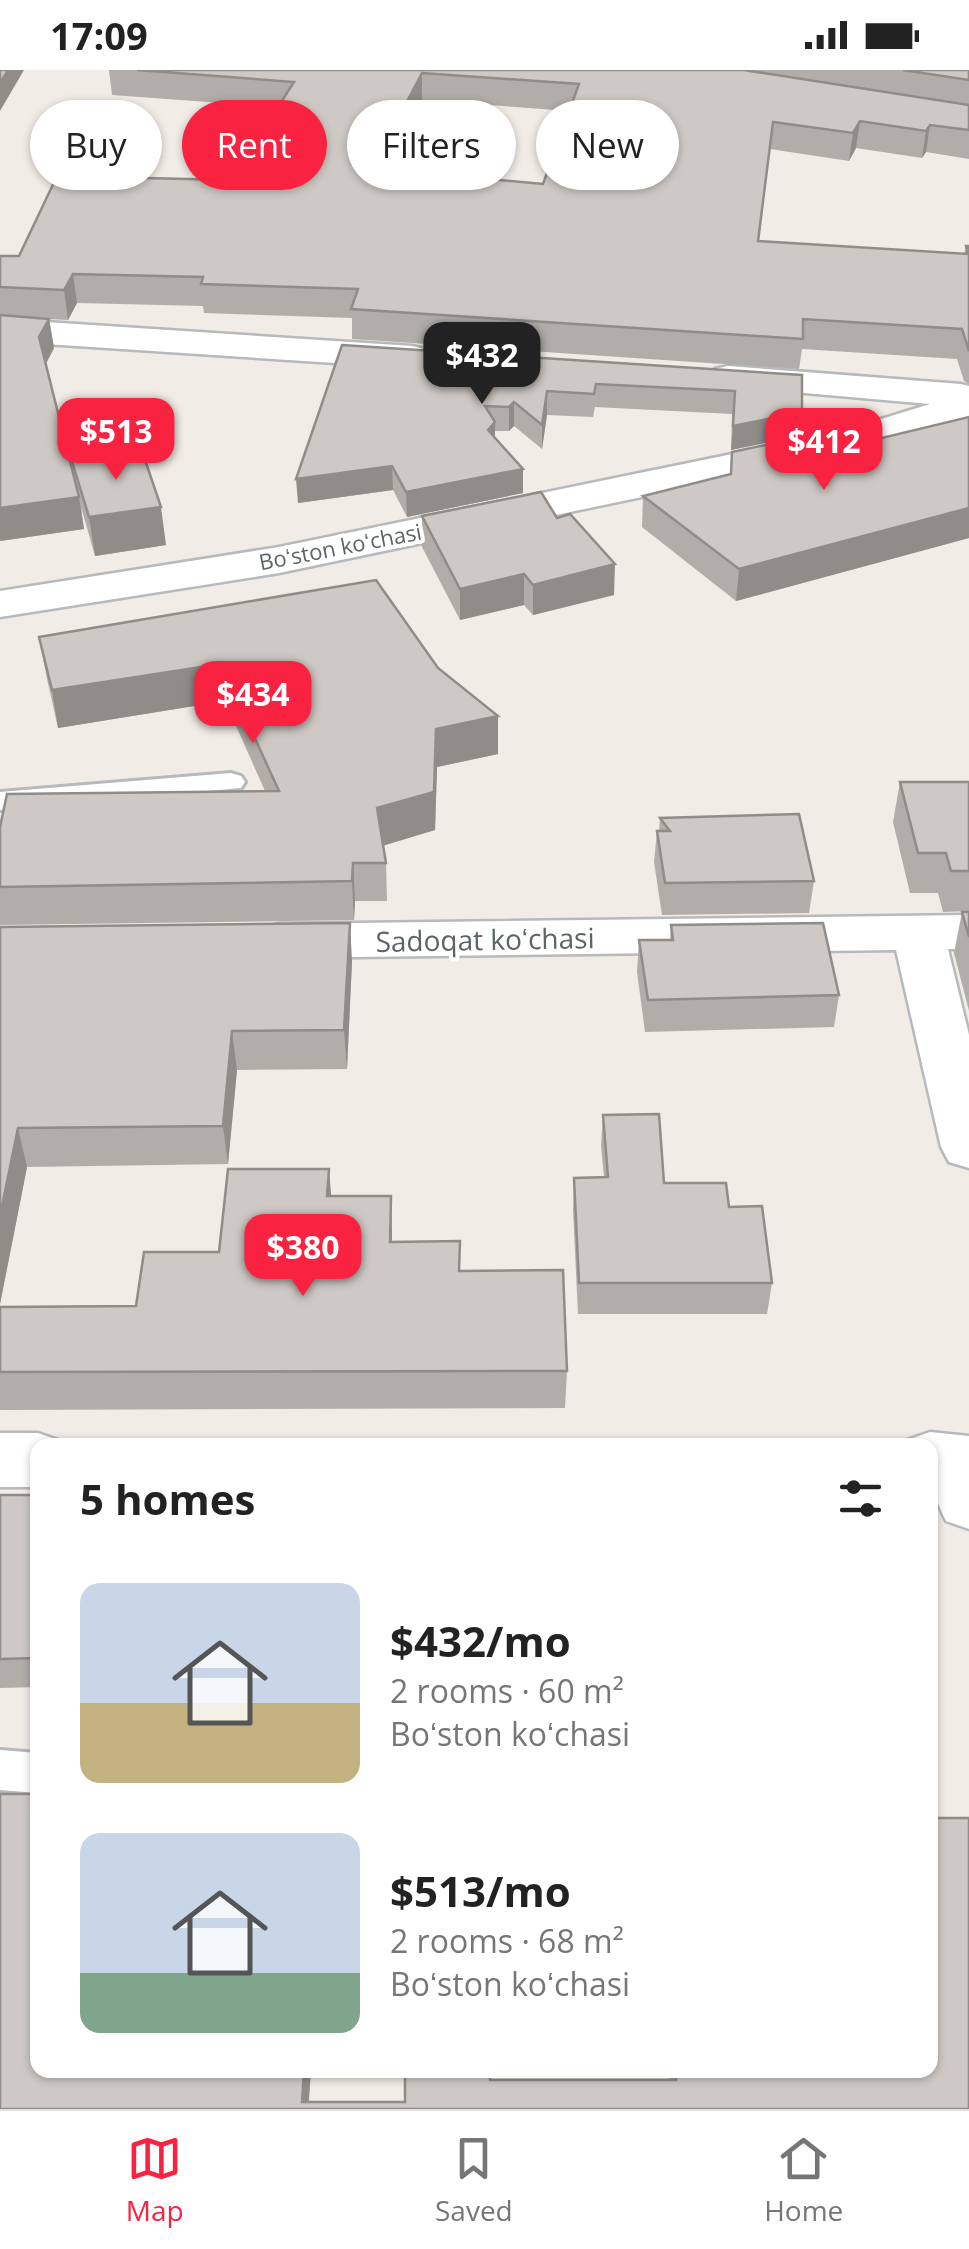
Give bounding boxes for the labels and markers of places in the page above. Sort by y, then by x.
pin: $432 [423,322,541,407]
pin: $513 [57,398,175,483]
pin: $412 [765,408,883,493]
pin: $434 [194,661,312,746]
pin: $380 [244,1214,362,1299]

